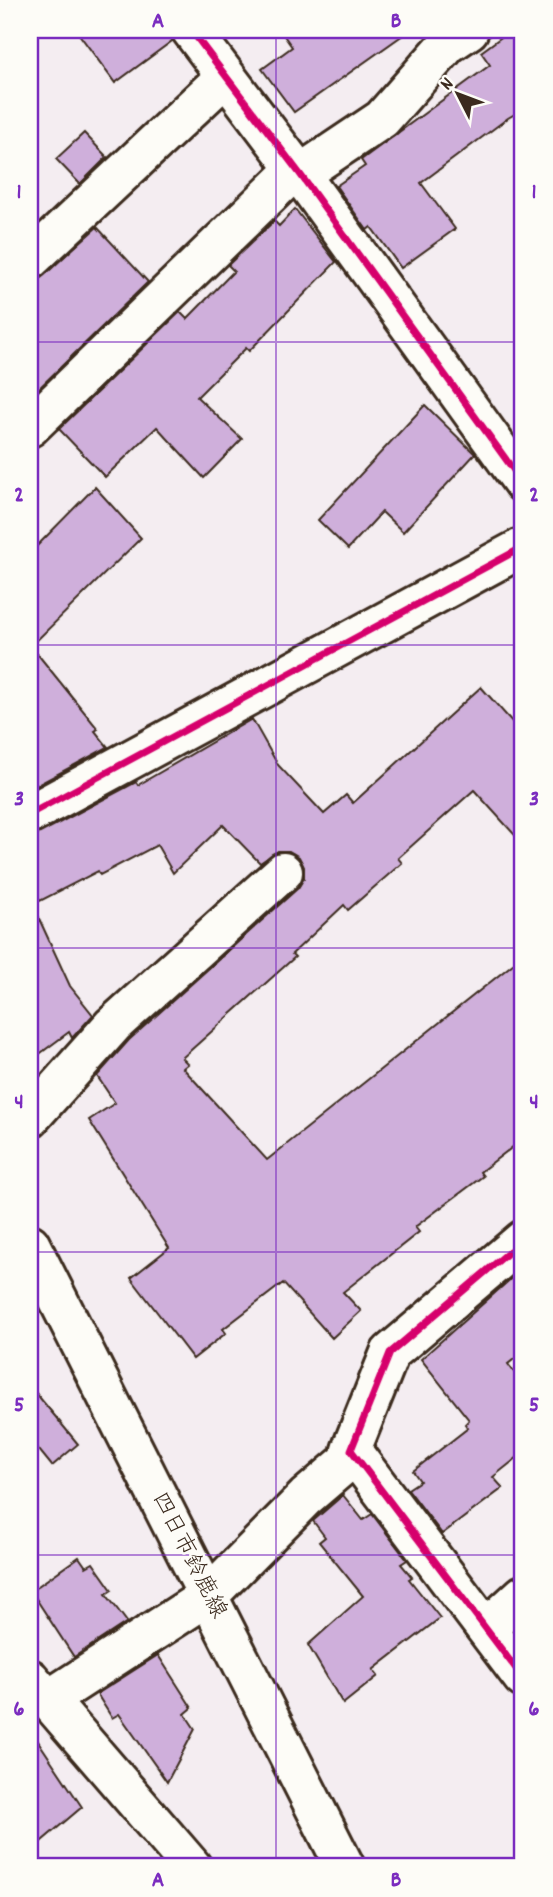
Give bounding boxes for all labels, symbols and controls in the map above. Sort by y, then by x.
text: A [152,6,164,39]
text: B [391,6,402,39]
north arrow [424,60,494,130]
text: N [435,72,461,97]
text: 1 [16,177,22,210]
text: 1 [531,177,537,210]
text: 2 [14,480,24,513]
text: 2 [529,480,539,513]
text: 3 [14,784,24,817]
text: 3 [529,784,539,817]
text: 4 [14,1087,24,1120]
text: 4 [529,1087,539,1120]
text: 5 [14,1390,24,1423]
text: 5 [529,1390,539,1423]
street label: 四日市鈴鹿線 [142,1487,234,1625]
text: 6 [13,1694,25,1727]
text: 6 [528,1694,540,1727]
text: A [152,1865,164,1897]
text: B [391,1865,402,1897]

